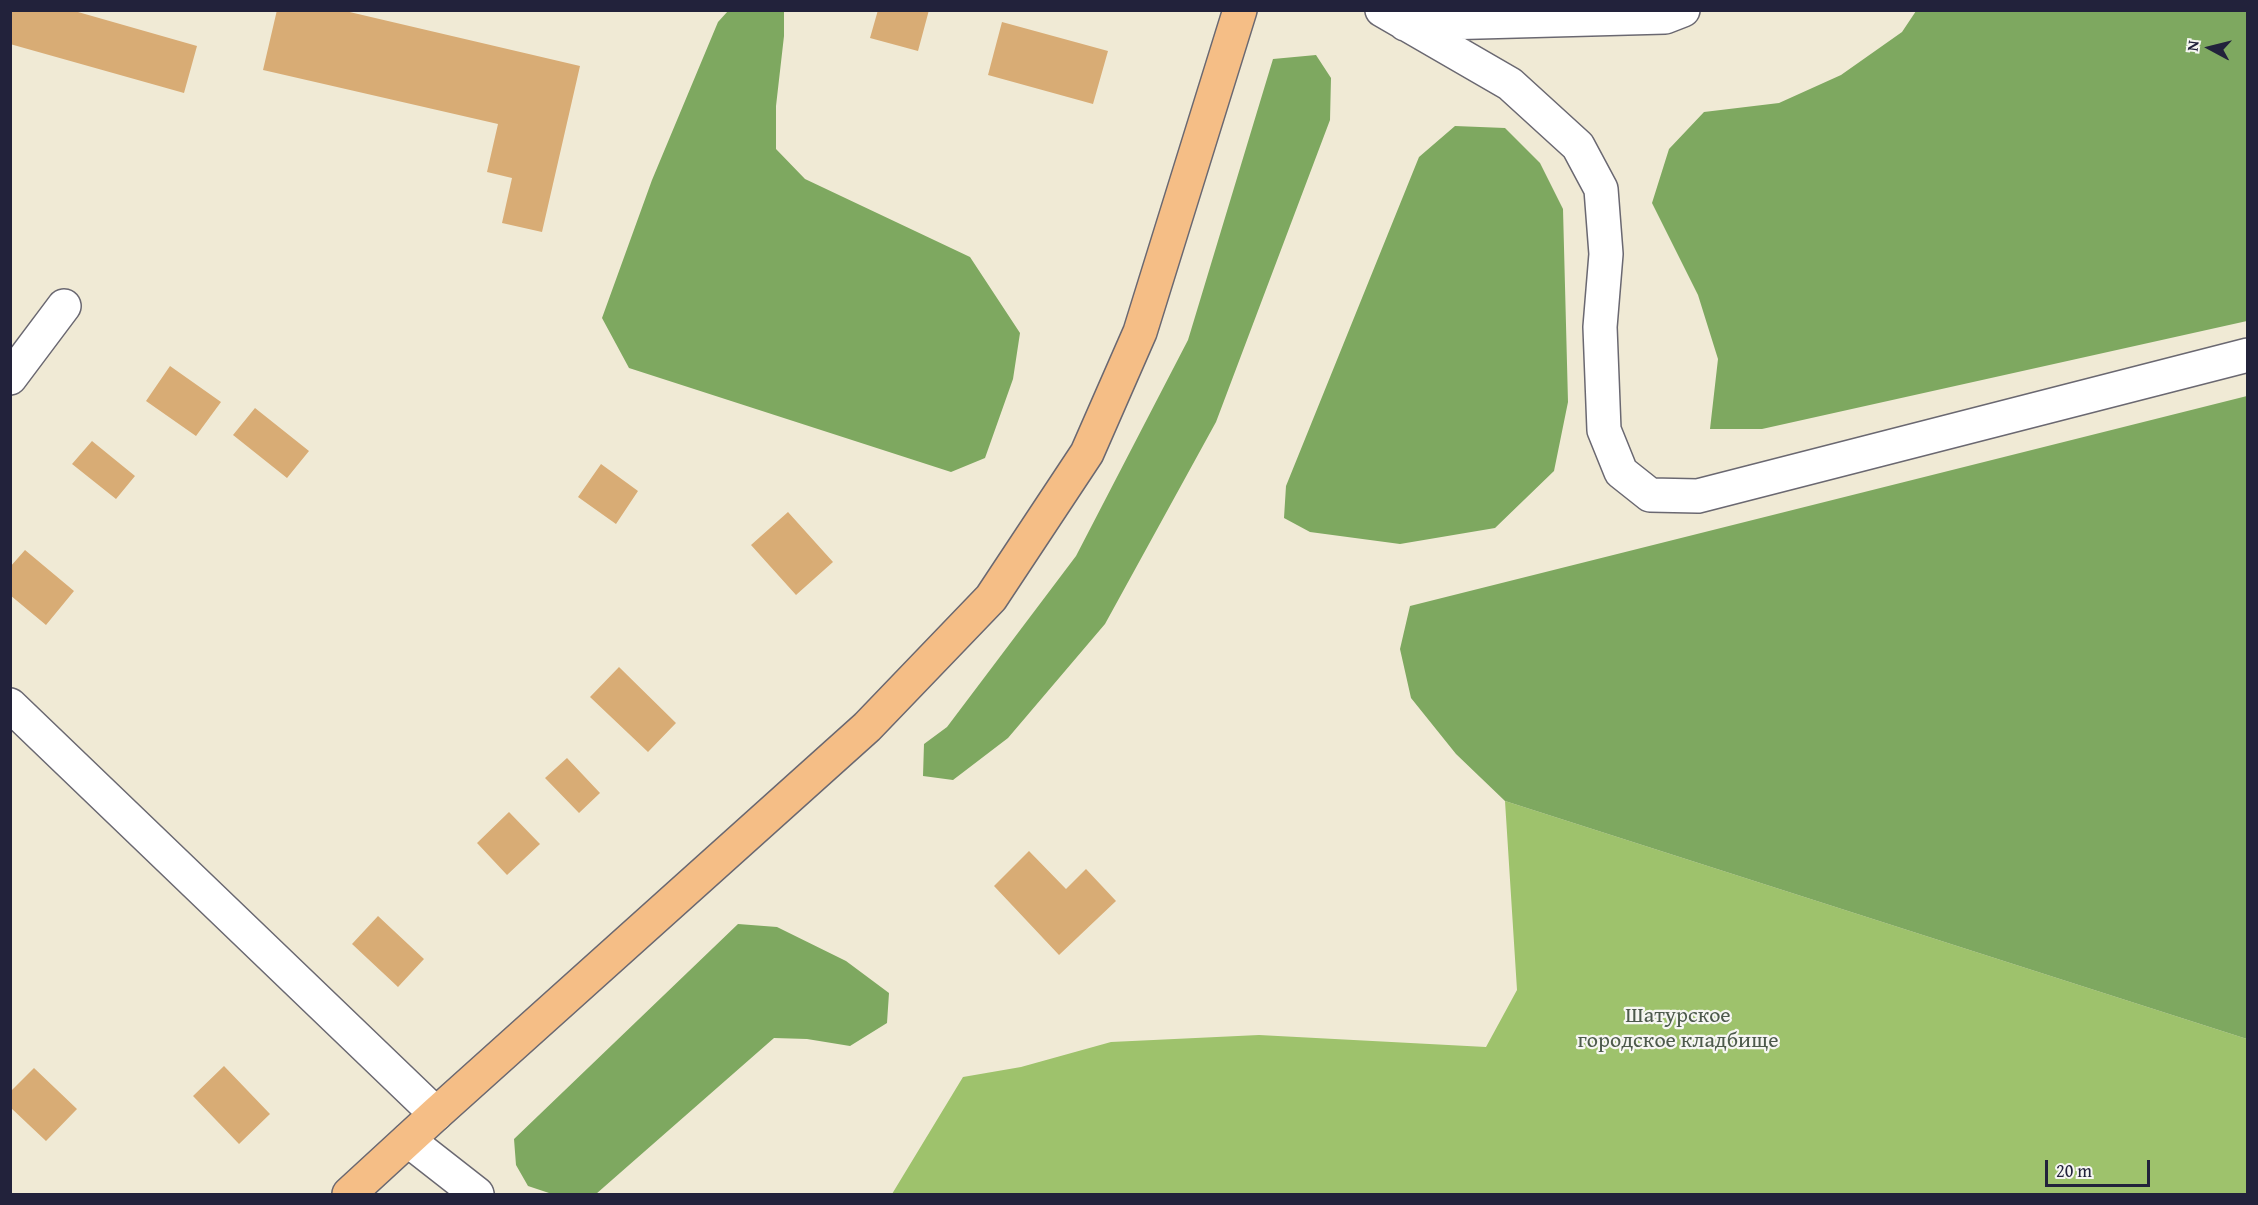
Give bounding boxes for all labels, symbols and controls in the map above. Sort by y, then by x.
north arrow [2180,18,2240,78]
text: N [2180,39,2205,53]
park label: Шатурское городское кладбище [1578,1003,1778,1054]
scale bar [2048,1148,2153,1186]
text: 20 m [2056,1157,2092,1184]

